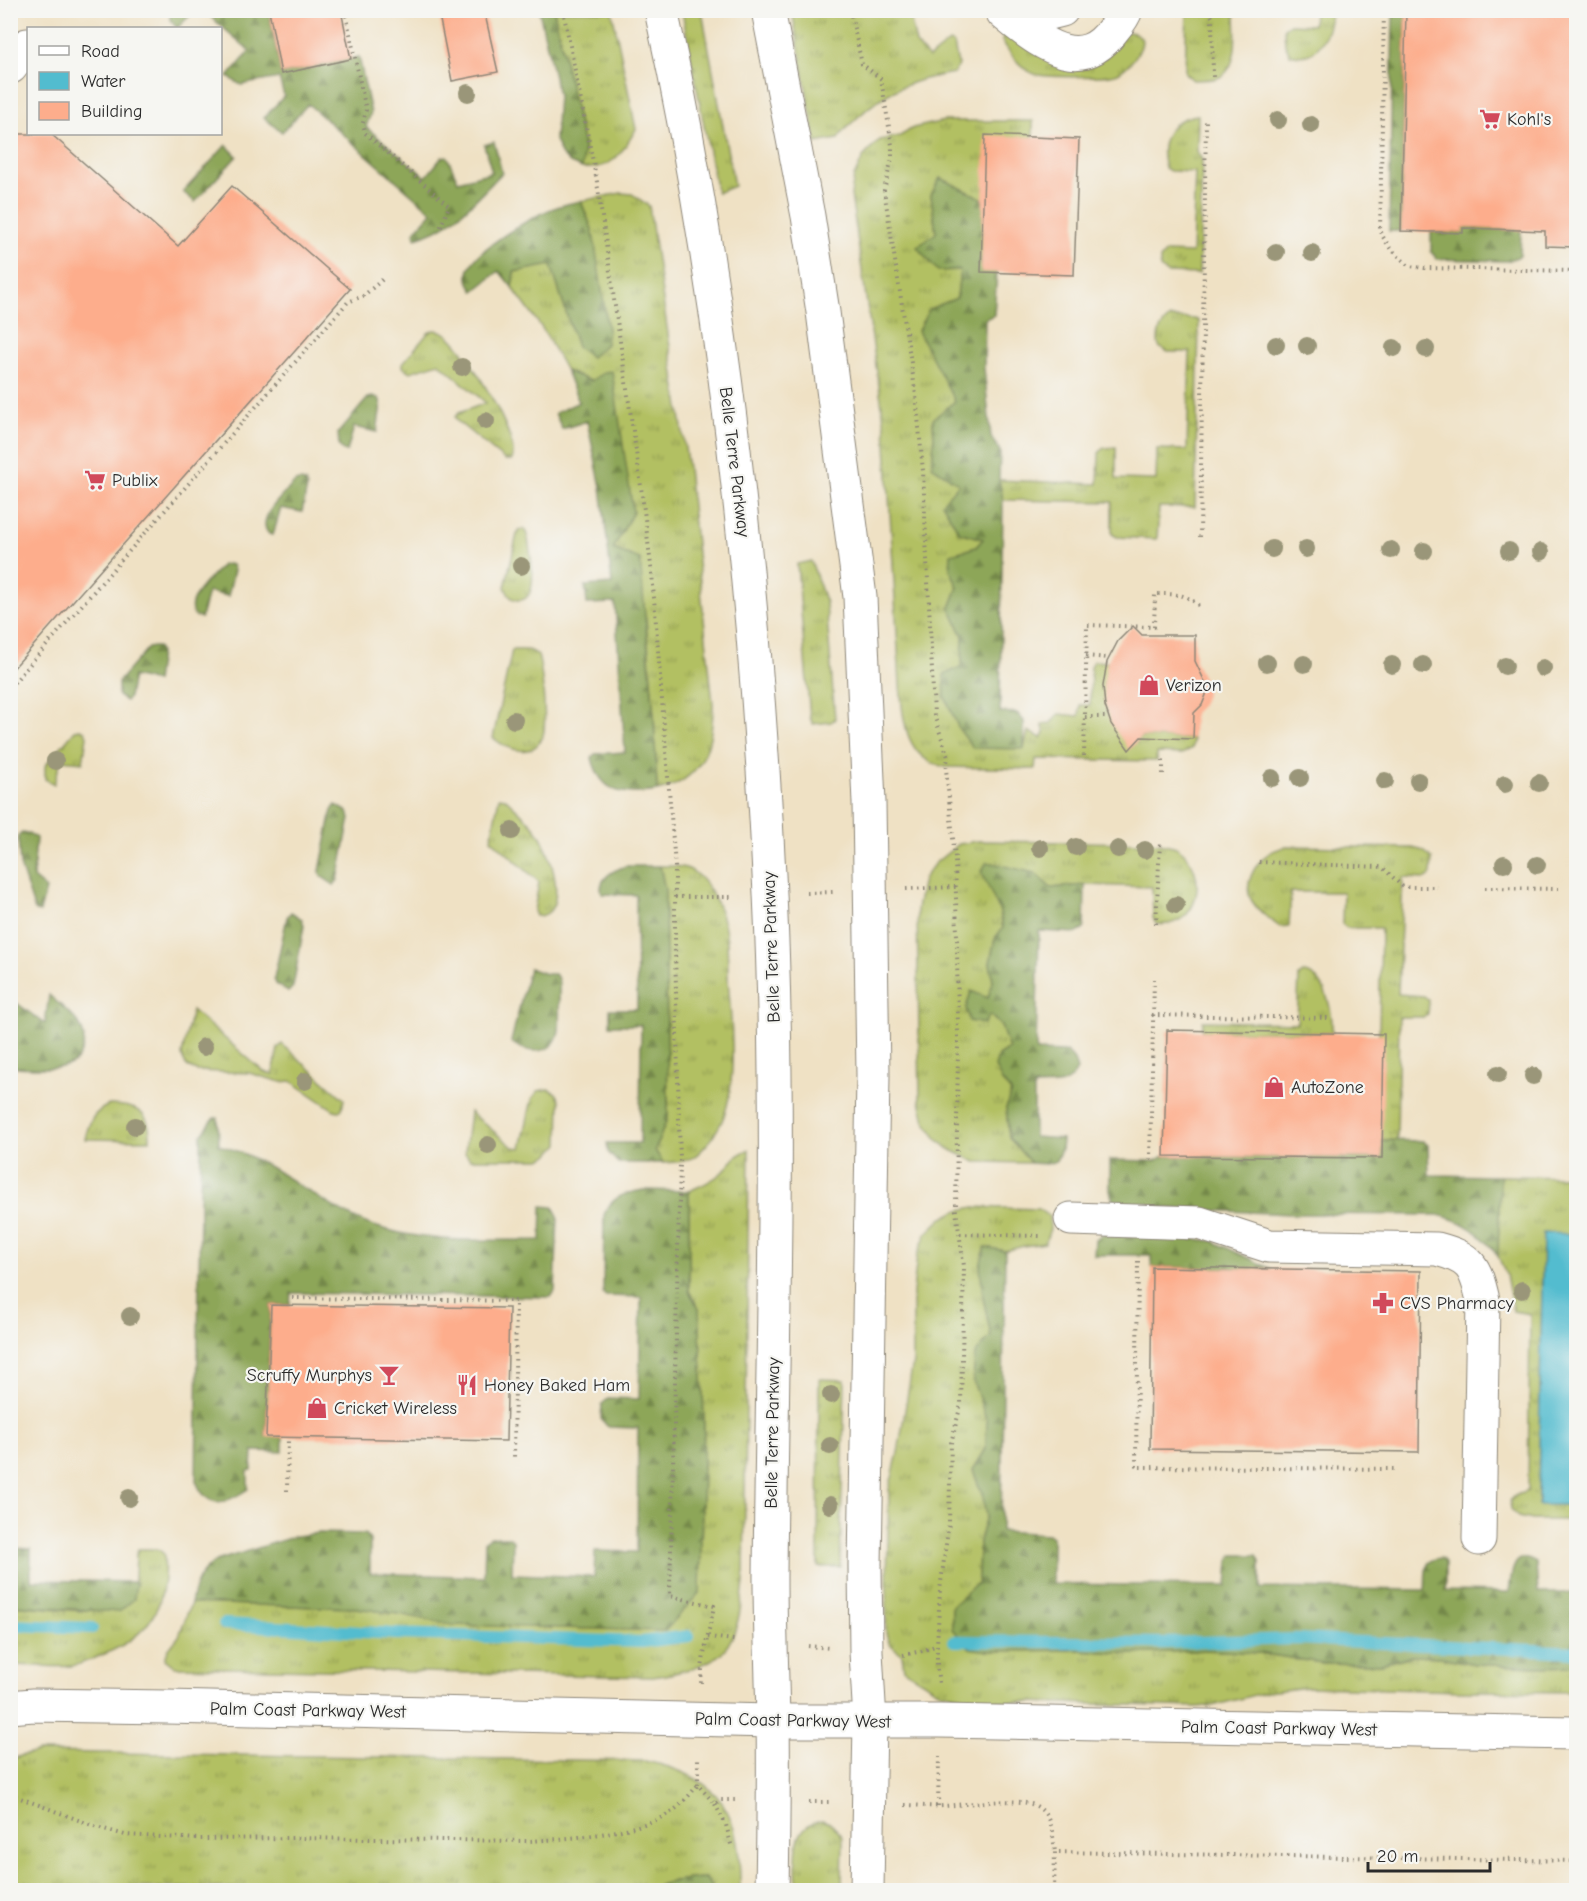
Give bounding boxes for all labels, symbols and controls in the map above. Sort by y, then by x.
legend [27,27,222,135]
text: Road [81,41,120,62]
text: Water [81,71,126,92]
text: Building [81,101,143,122]
supermarket icon: Kohl's [1478,107,1502,131]
place label: Kohl's [1507,109,1551,130]
street label: Belle Terre Parkway [715,386,754,539]
supermarket icon: Publix [83,468,107,492]
place label: Publix [112,470,158,491]
shop icon: Verizon [1137,673,1161,697]
place label: Verizon [1166,675,1222,696]
street label: Belle Terre Parkway [758,870,785,1023]
shop icon: AutoZone [1262,1075,1286,1099]
place label: AutoZone [1291,1077,1364,1098]
pharmacy icon: CVS Pharmacy [1371,1291,1395,1315]
place label: CVS Pharmacy [1400,1293,1515,1314]
street label: Belle Terre Parkway [761,1356,784,1509]
bar icon: Scruffy Murphys [377,1363,401,1387]
place label: Scruffy Murphys [247,1365,372,1386]
restaurant icon: Honey Baked Ham [455,1373,479,1397]
place label: Honey Baked Ham [484,1375,630,1396]
shop icon: Cricket Wireless [305,1396,329,1420]
place label: Cricket Wireless [334,1398,457,1419]
street label: Palm Coast Parkway West [210,1698,407,1723]
street label: Palm Coast Parkway West [695,1708,892,1733]
street label: Palm Coast Parkway West [1181,1716,1378,1741]
scale bar [1368,1835,1490,1873]
text: 20 m [1377,1846,1418,1867]

